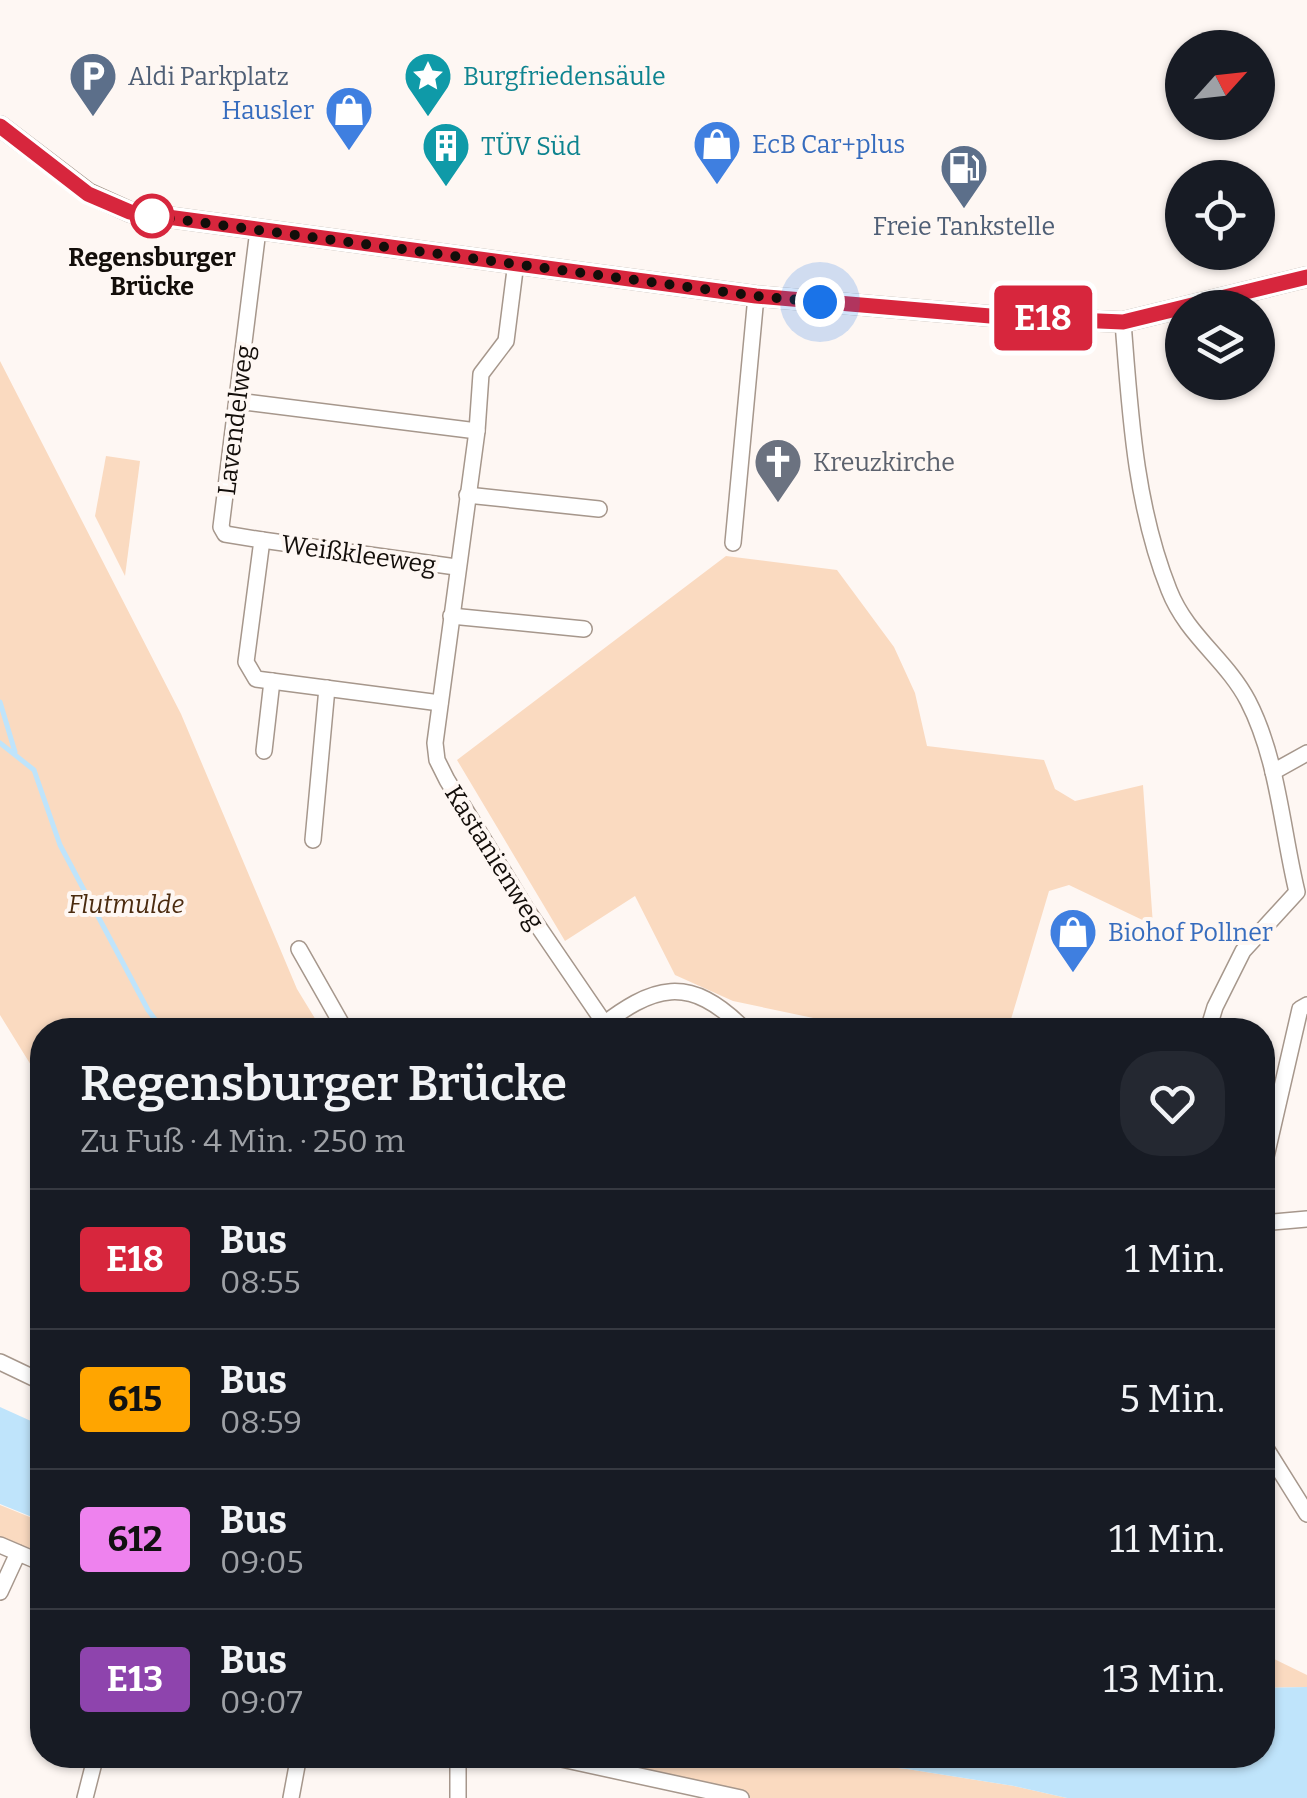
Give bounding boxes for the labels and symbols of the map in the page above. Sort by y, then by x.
north arrow [1165,30,1275,140]
parking icon: Aldi Parkplatz [67,50,119,118]
place icon: Burgfriedensäule [402,50,454,118]
place label: Aldi Parkplatz [128,62,289,92]
place label: Burgfriedensäule [463,62,666,92]
shop icon: Hausler [323,84,375,152]
place label: Hausler [221,96,314,126]
shop icon: EcB Car+plus [691,118,743,186]
building icon: TÜV Süd [420,120,472,188]
place label: EcB Car+plus [752,130,905,160]
place label: TÜV Süd [481,132,581,162]
fuel station icon: Freie Tankstelle [938,142,990,210]
marker: Regensburger Brücke [131,195,173,237]
place label: Freie Tankstelle [873,212,1055,242]
place label: Regensburger Brücke [68,243,236,302]
your location [795,277,845,327]
line badge: E18 [986,286,1100,350]
street label: Lavendelweg [212,343,260,497]
church icon: Kreuzkirche [752,436,804,504]
place label: Kreuzkirche [813,448,955,478]
street label: Weißkleeweg [280,529,438,581]
street label: Kastanienweg [438,780,550,935]
park label: Flutmulde [68,890,184,920]
shop icon: Biohof Pollner [1047,906,1099,974]
place label: Biohof Pollner [1108,918,1273,948]

